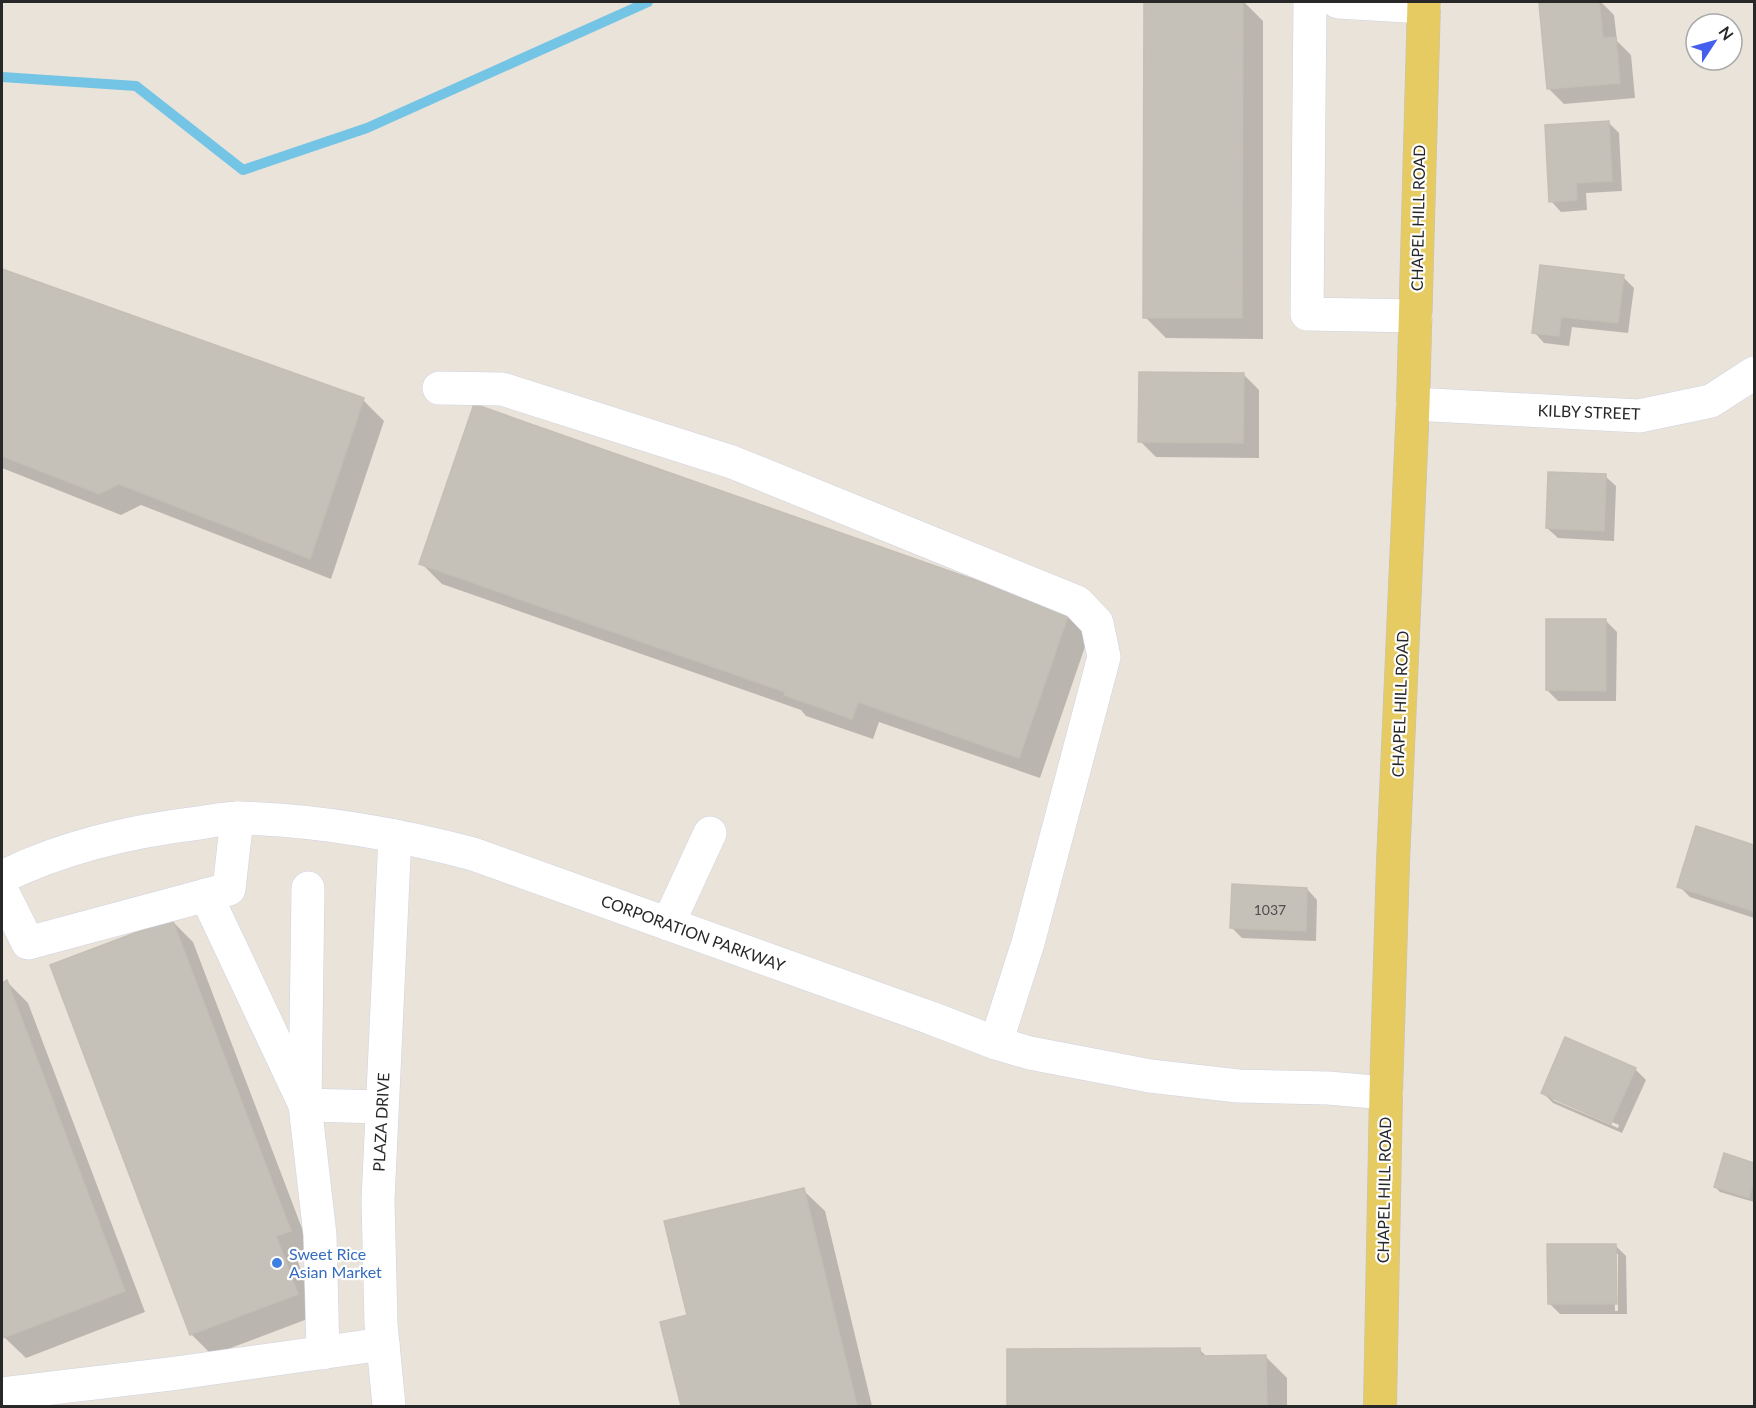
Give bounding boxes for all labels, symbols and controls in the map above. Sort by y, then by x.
north arrow [1684,12,1744,72]
text: N [1715,22,1738,43]
street label: CHAPEL HILL ROAD [1407,145,1428,291]
street label: KILBY STREET [1537,400,1641,423]
street label: CHAPEL HILL ROAD [1387,630,1412,778]
street label: CORPORATION PARKWAY [599,890,788,975]
house number: 1037 [1254,901,1286,918]
street label: PLAZA DRIVE [368,1072,393,1172]
street label: CHAPEL HILL ROAD [1373,1117,1394,1263]
place label: Sweet Rice Asian Market [289,1244,382,1281]
marker: Sweet Rice Asian Market [270,1256,284,1270]

